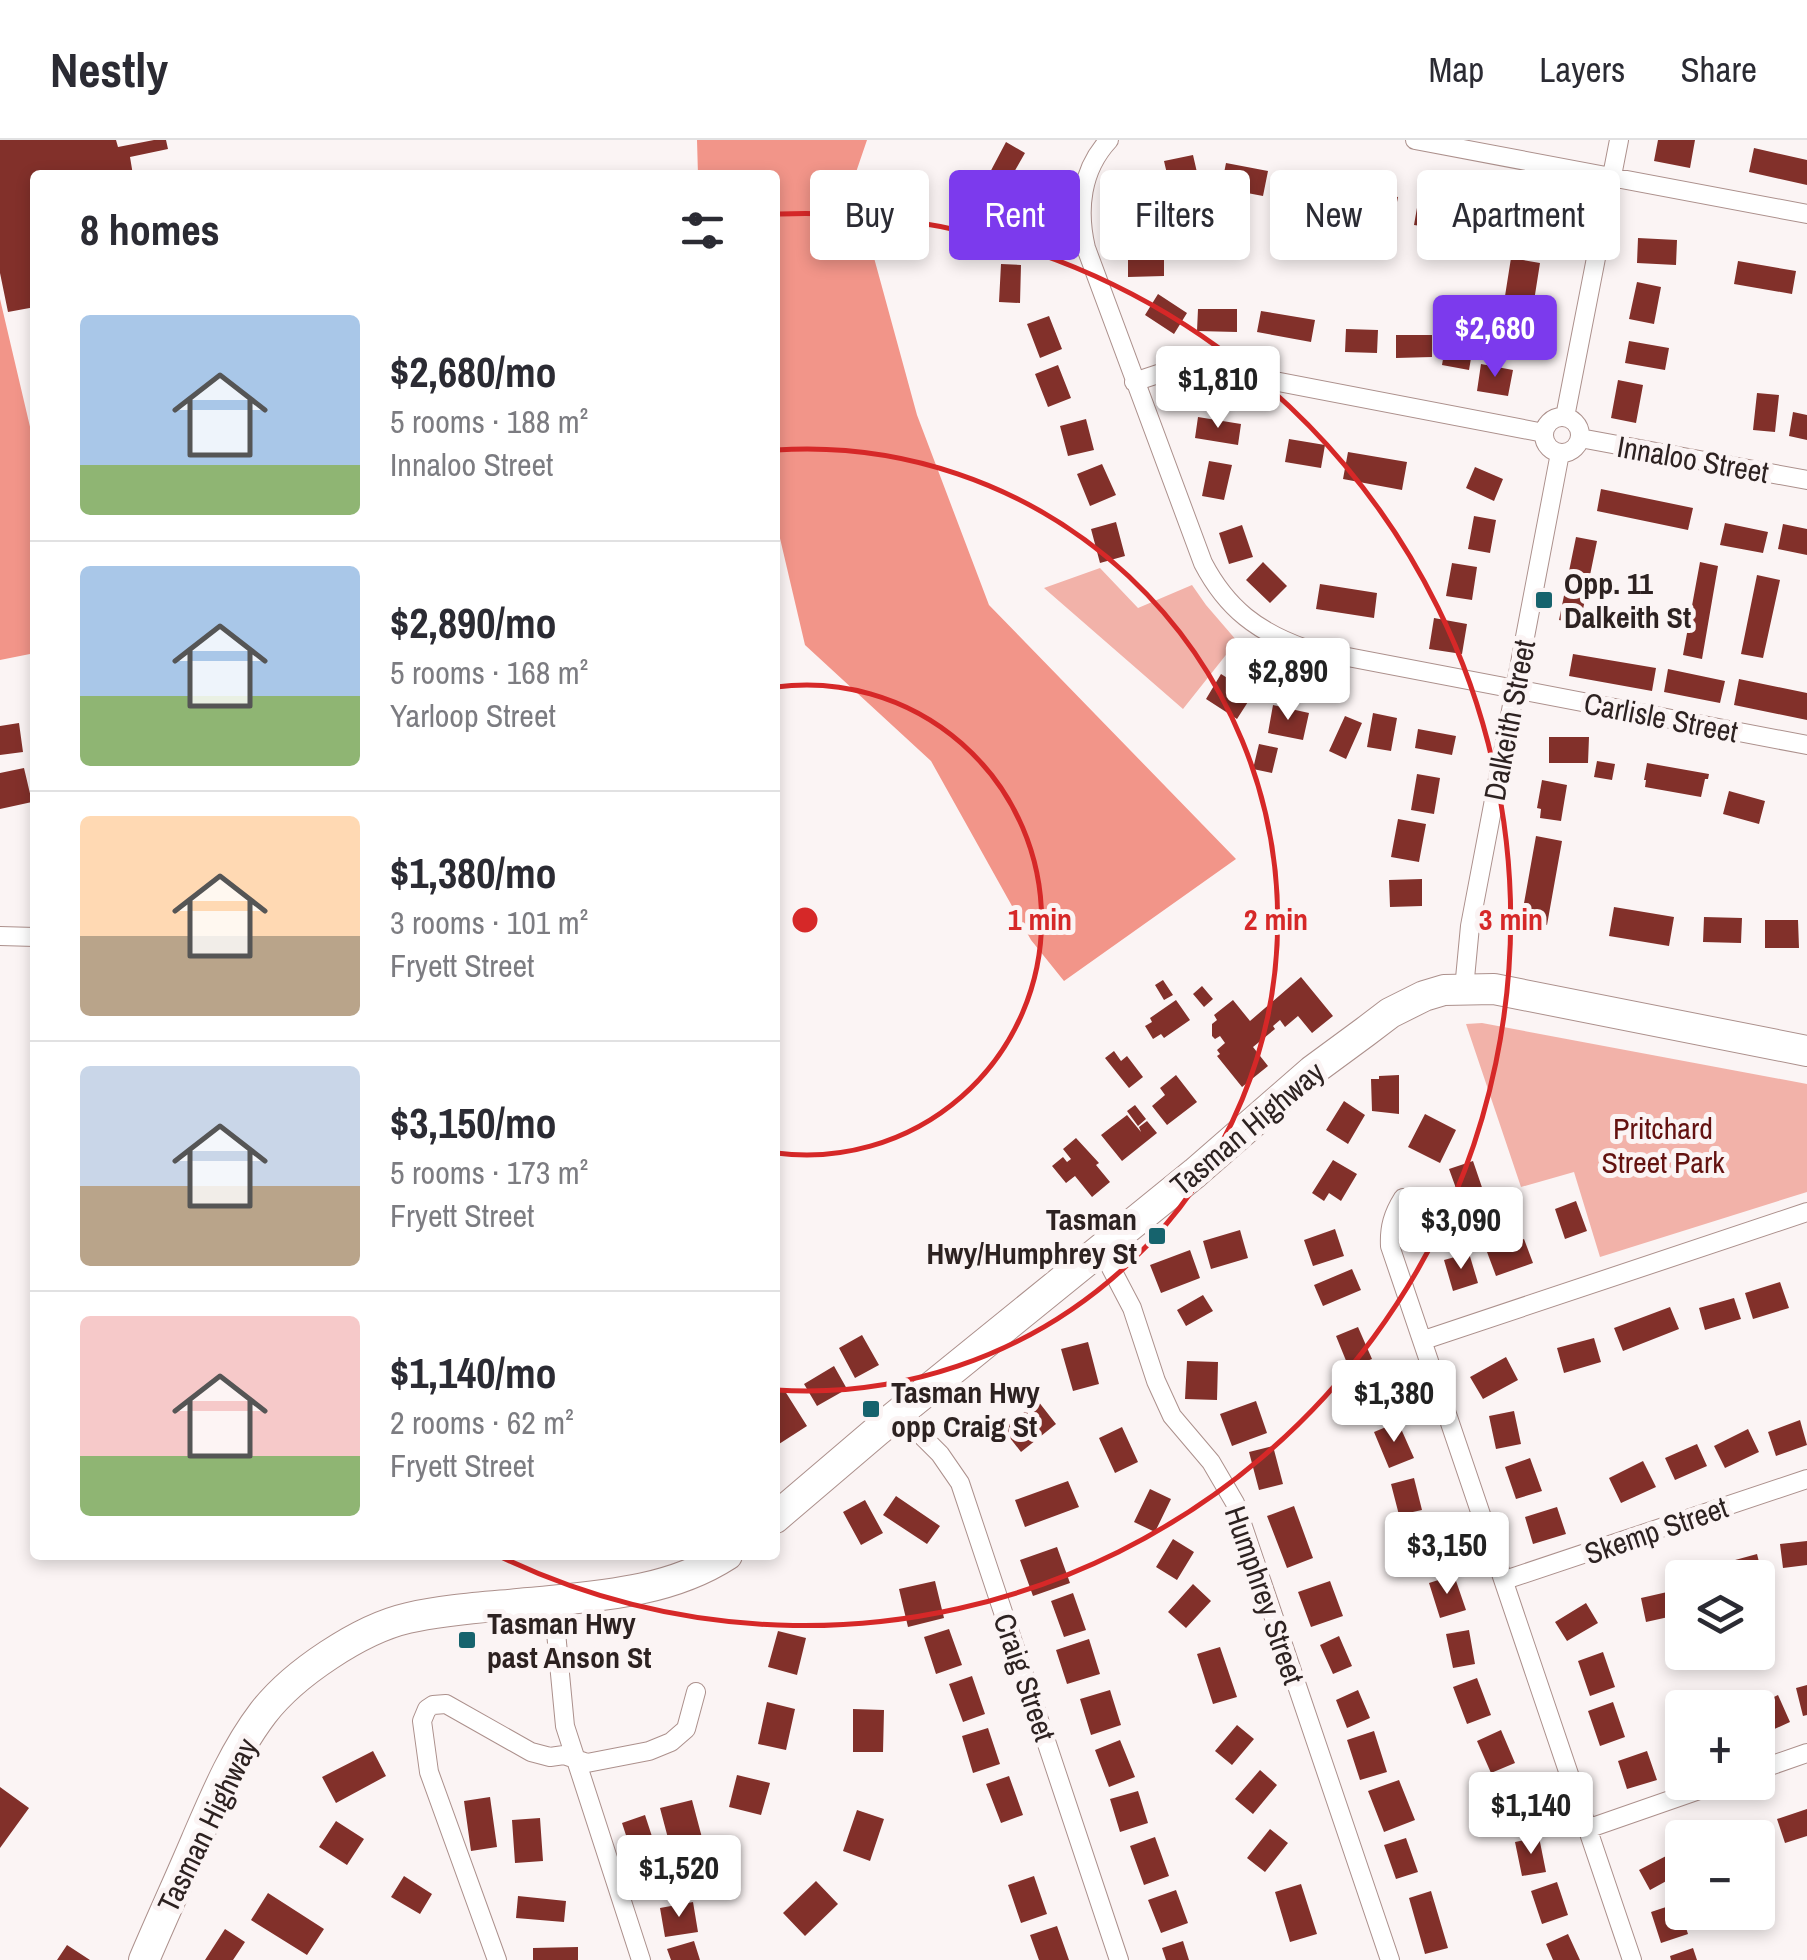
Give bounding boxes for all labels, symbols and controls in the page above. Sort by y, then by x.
text: Nestly [50,37,168,102]
text: Map [1428,46,1484,93]
text: Layers [1539,46,1625,93]
text: Share [1680,46,1757,93]
chip: Buy [810,170,929,260]
chip: Rent [949,170,1080,260]
chip: Filters [1100,170,1250,260]
chip: New [1270,170,1397,260]
chip: Apartment [1417,170,1620,260]
text: 8 homes [80,202,220,258]
icon: filters [675,203,730,258]
pin: $2,680 [1414,295,1576,380]
text: $2,680 [1455,306,1535,349]
text: $2,680/mo [390,344,557,400]
pin: $1,810 [1137,346,1299,431]
icon: home [160,355,280,475]
text: $1,810 [1178,357,1258,400]
text: 5 rooms · 188 m² [390,400,588,443]
street label: Innaloo Street [1614,426,1772,492]
text: Innaloo Street [390,443,553,486]
place label: Opp. 11 Dalkeith St [1564,563,1691,637]
marker: Opp. 11 Dalkeith St [1533,589,1555,611]
text: $2,890/mo [390,595,557,651]
icon: home [160,606,280,726]
street label: Dalkeith Street [1474,636,1544,804]
pin: $2,890 [1207,638,1369,723]
text: $2,890 [1248,649,1328,692]
text: 5 rooms · 168 m² [390,651,588,694]
street label: Carlisle Street [1581,682,1741,752]
text: Yarloop Street [390,694,556,737]
text: $1,380/mo [390,845,557,901]
icon: home [160,856,280,976]
text: 1 min [1008,899,1072,939]
text: 2 min [1244,899,1308,939]
text: 3 min [1479,899,1543,939]
text: 3 rooms · 101 m² [390,901,588,944]
centre of rings [787,902,823,938]
text: Fryett Street [390,944,534,987]
street label: Tasman Highway [1162,1051,1333,1204]
text: $3,150/mo [390,1095,557,1151]
icon: home [160,1106,280,1226]
park label: Pritchard Street Park [1601,1108,1725,1182]
text: 5 rooms · 173 m² [390,1151,588,1194]
pin: $3,090 [1380,1187,1542,1272]
text: Fryett Street [390,1194,534,1237]
text: $3,090 [1421,1198,1501,1241]
place label: Tasman Hwy/Humphrey St [926,1199,1137,1273]
marker: Tasman Hwy/Humphrey St [1146,1225,1168,1247]
text: $1,140/mo [390,1345,557,1401]
icon: home [160,1356,280,1476]
pin: $1,380 [1313,1360,1475,1445]
text: $1,380 [1354,1371,1434,1414]
place label: Tasman Hwy opp Craig St [891,1372,1040,1446]
marker: Tasman Hwy opp Craig St [860,1398,882,1420]
text: 2 rooms · 62 m² [390,1401,574,1444]
text: Fryett Street [390,1444,534,1487]
street label: Skemp Street [1579,1487,1733,1573]
street label: Humphrey Street [1216,1501,1314,1690]
pin: $3,150 [1366,1512,1528,1597]
text: $3,150 [1407,1523,1487,1566]
map controls [1665,1560,1775,1930]
button: layers [1665,1560,1775,1670]
place label: Tasman Hwy past Anson St [487,1603,652,1677]
street label: Craig Street [984,1608,1066,1746]
marker: Tasman Hwy past Anson St [456,1629,478,1651]
button: + [1665,1690,1775,1800]
street label: Tasman Highway [148,1731,267,1919]
pin: $1,140 [1450,1772,1612,1857]
text: $1,140 [1491,1783,1571,1826]
button: − [1665,1820,1775,1930]
pin: $1,520 [598,1835,760,1920]
text: $1,520 [639,1846,719,1889]

